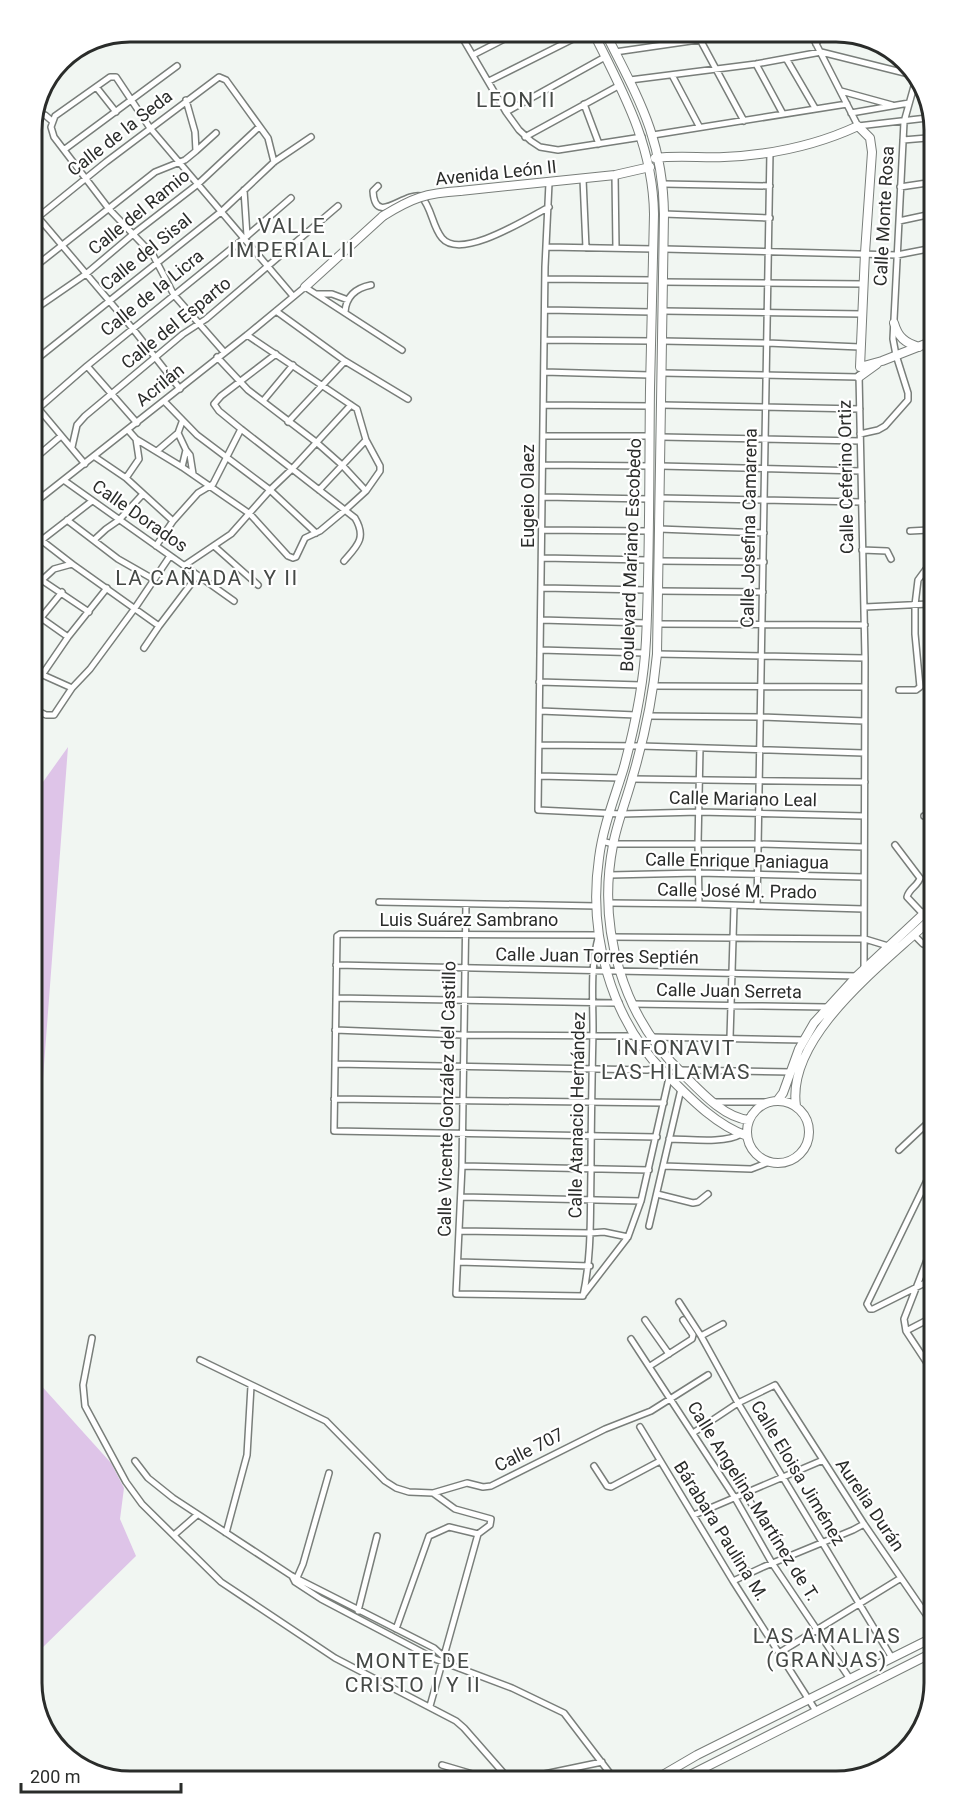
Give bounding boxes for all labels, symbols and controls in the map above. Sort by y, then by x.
street label: Calle de la Seda [63,85,176,180]
district label: LEON II [476,88,556,112]
street label: Calle Monte Rosa [869,145,898,287]
street label: Avenida León II [434,156,558,189]
street label: Calle del Ramio [84,164,194,259]
street label: Calle del Sisal [96,208,196,295]
district label: VALLE IMPERIAL II [229,214,355,262]
street label: Calle de la Licra [96,245,207,340]
street label: Calle del Esparto [117,272,235,373]
street label: Acrilán [131,359,188,410]
street label: Calle Ceferino Ortiz [834,400,857,554]
street label: Calle Josefina Camarena [736,428,761,628]
street label: Boulevard Mariano Escobedo [616,438,645,672]
street label: Eugeio Olaez [517,444,538,548]
street label: Calle Dorados [89,475,192,556]
district label: LA CAÑADA I Y II [115,566,299,590]
street label: Calle Mariano Leal [669,787,817,810]
street label: Calle Enrique Paniagua [645,848,829,873]
street label: Calle José M. Prado [657,879,817,902]
street label: Luis Suárez Sambrano [380,909,558,930]
street label: Calle Juan Torres Septién [495,943,699,968]
street label: Calle Vicente González del Castillo [434,961,459,1237]
street label: Calle Juan Serreta [656,979,802,1002]
street label: Calle Atanacio Hernández [564,1011,589,1218]
district label: INFONAVIT LAS HILAMAS [601,1036,751,1084]
street label: Calle Angelina Martínez de T. [683,1397,824,1604]
street label: Calle Eloisa Jiménez [747,1397,850,1549]
street label: Calle 707 [491,1423,567,1476]
street label: Aurelia Durán [832,1454,909,1555]
street label: Bárabara Paulina M. [670,1457,773,1605]
district label: LAS AMALIAS (GRANJAS) [753,1624,901,1672]
district label: MONTE DE CRISTO I Y II [345,1649,481,1697]
scale bar [21,1756,182,1794]
text: 200 m [30,1766,81,1787]

